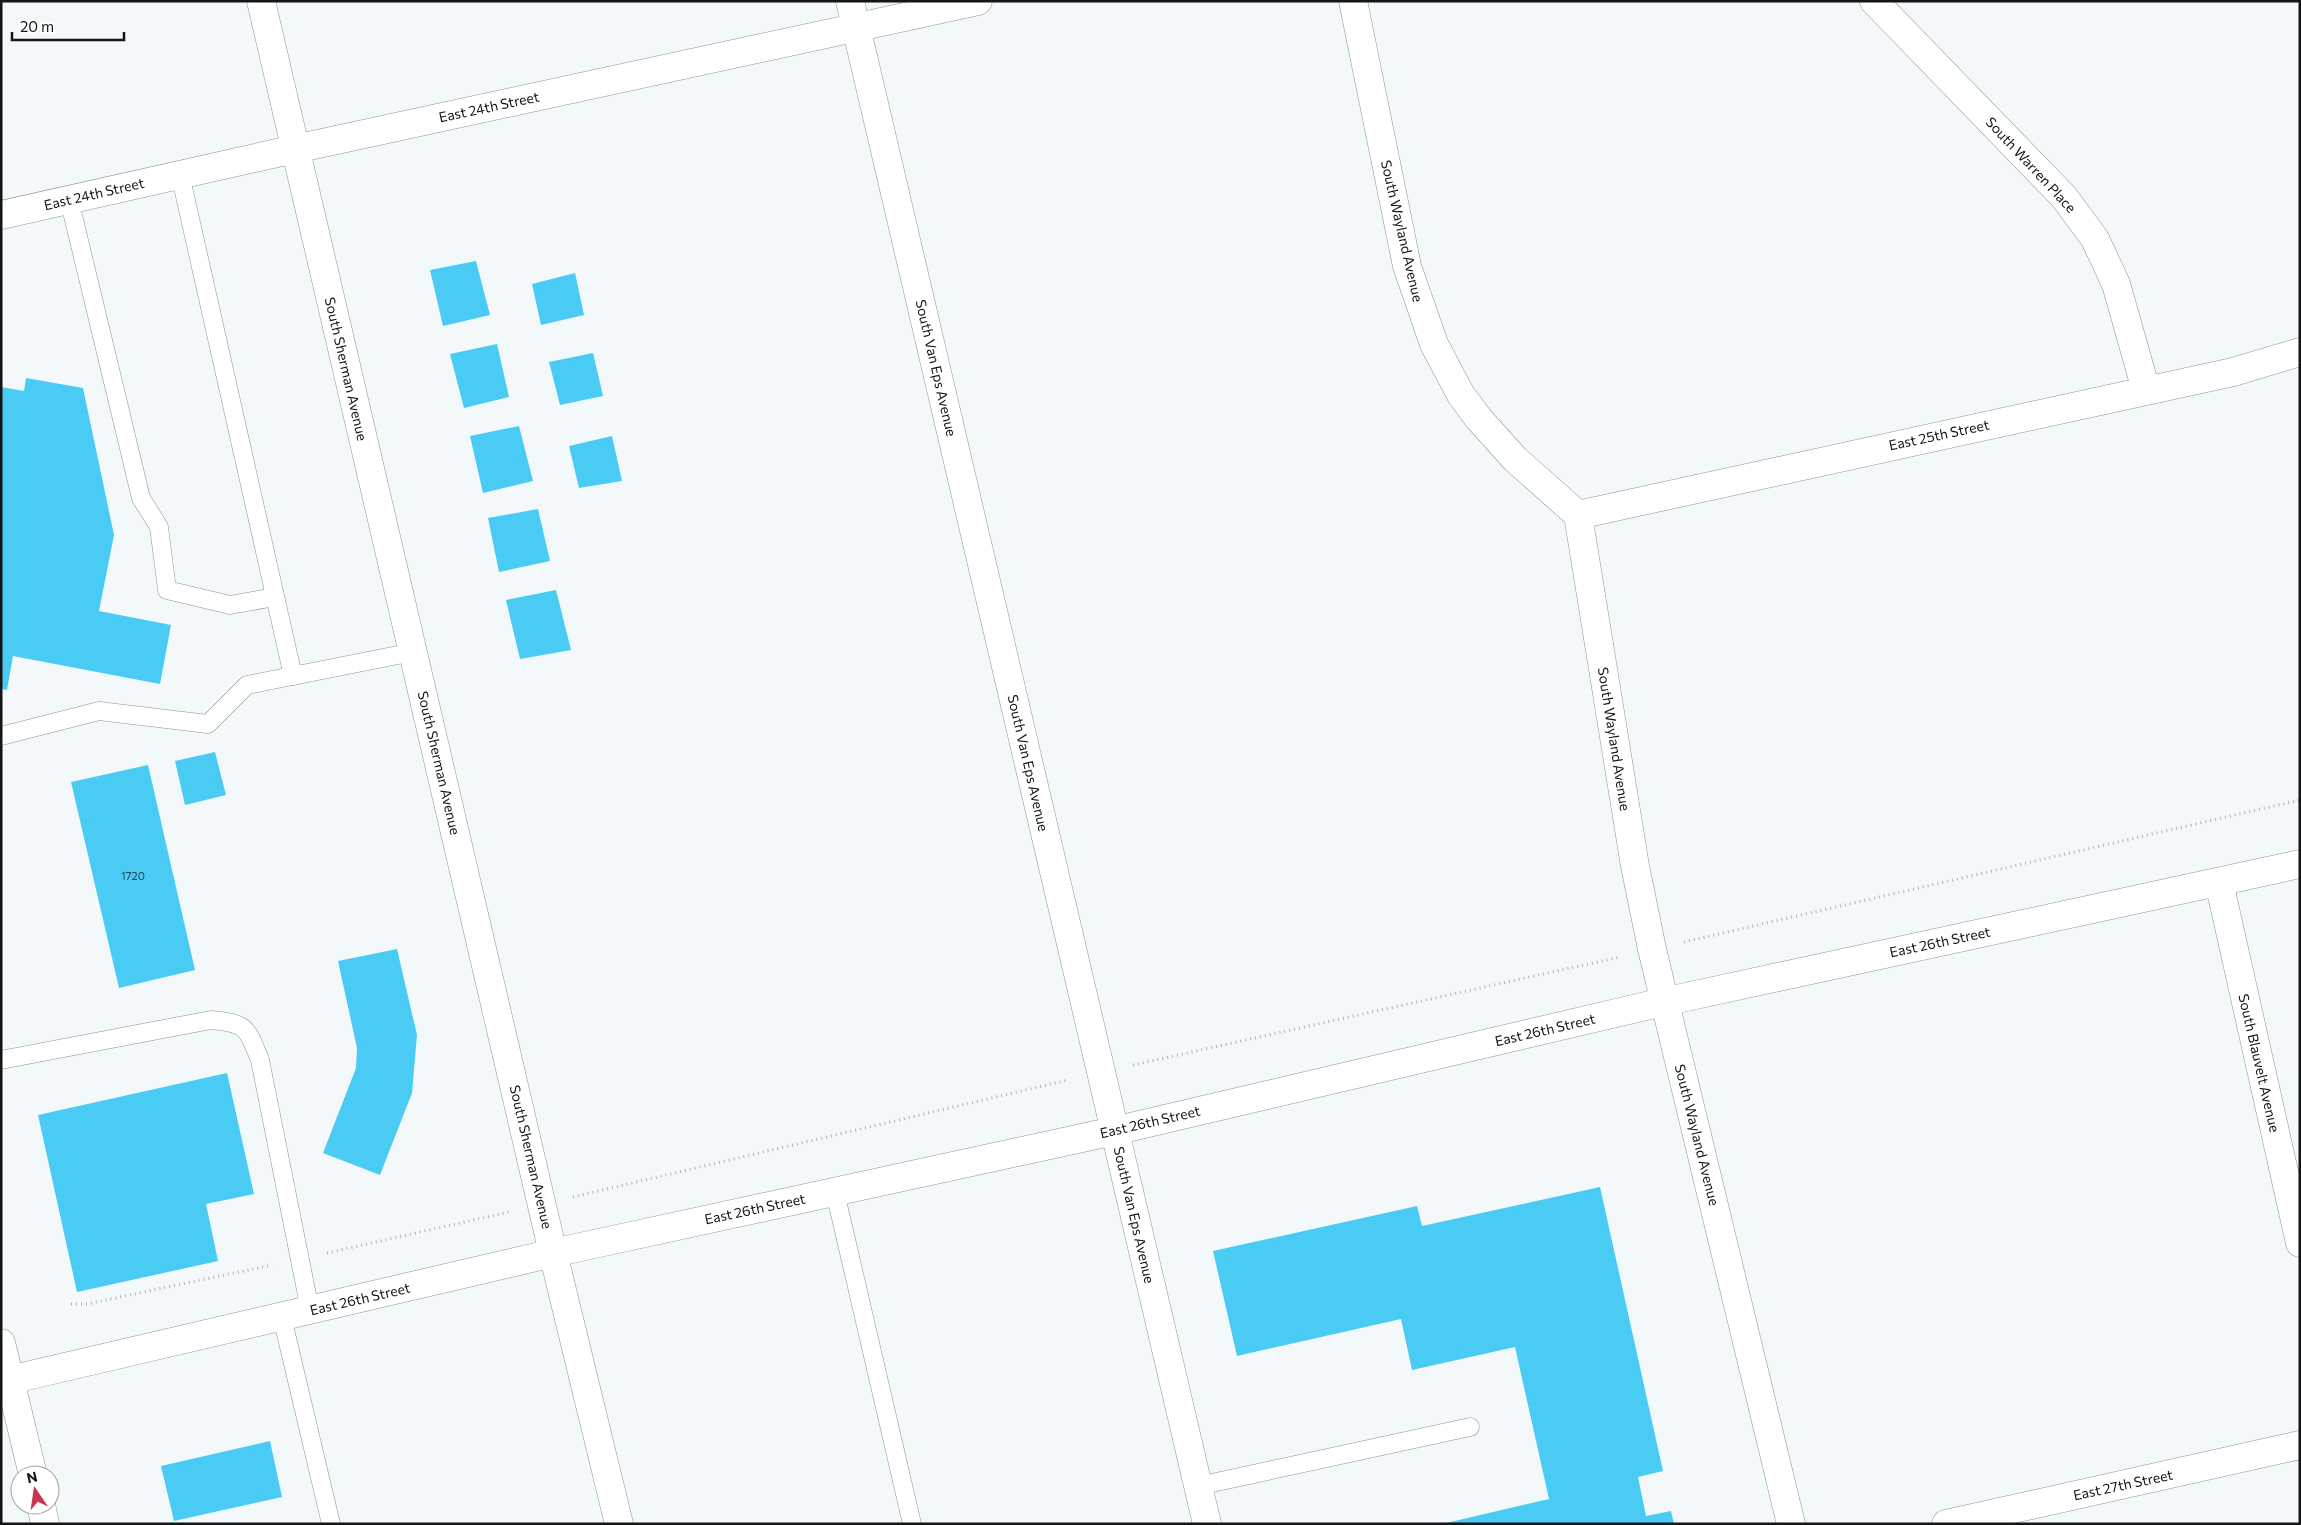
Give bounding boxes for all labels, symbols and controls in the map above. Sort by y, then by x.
scale bar [12,10,125,42]
text: 20 m [20,17,54,35]
street label: East 24th Street [437,88,541,125]
street label: South Warren Place [1983,113,2080,216]
street label: South Wayland Avenue [1378,158,1427,304]
street label: East 24th Street [42,174,146,213]
street label: South Sherman Avenue [322,295,371,442]
street label: South Van Eps Avenue [912,298,961,438]
street label: East 25th Street [1887,416,1991,453]
street label: South Wayland Avenue [1595,666,1634,812]
street label: South Sherman Avenue [415,689,464,836]
street label: South Van Eps Avenue [1004,693,1053,833]
house number: 1720 [121,869,145,882]
street label: East 26th Street [1888,922,1992,960]
street label: South Blauvelt Avenue [2235,992,2284,1134]
street label: East 26th Street [1493,1010,1597,1049]
street label: South Wayland Avenue [1672,1062,1723,1207]
street label: South Sherman Avenue [507,1083,556,1230]
street label: East 26th Street [1098,1102,1202,1141]
street label: South Van Eps Avenue [1110,1145,1159,1285]
street label: East 26th Street [703,1189,807,1227]
street label: East 26th Street [308,1279,412,1318]
north arrow [10,1465,60,1515]
street label: East 27th Street [2071,1466,2175,1503]
text: N [25,1467,39,1486]

